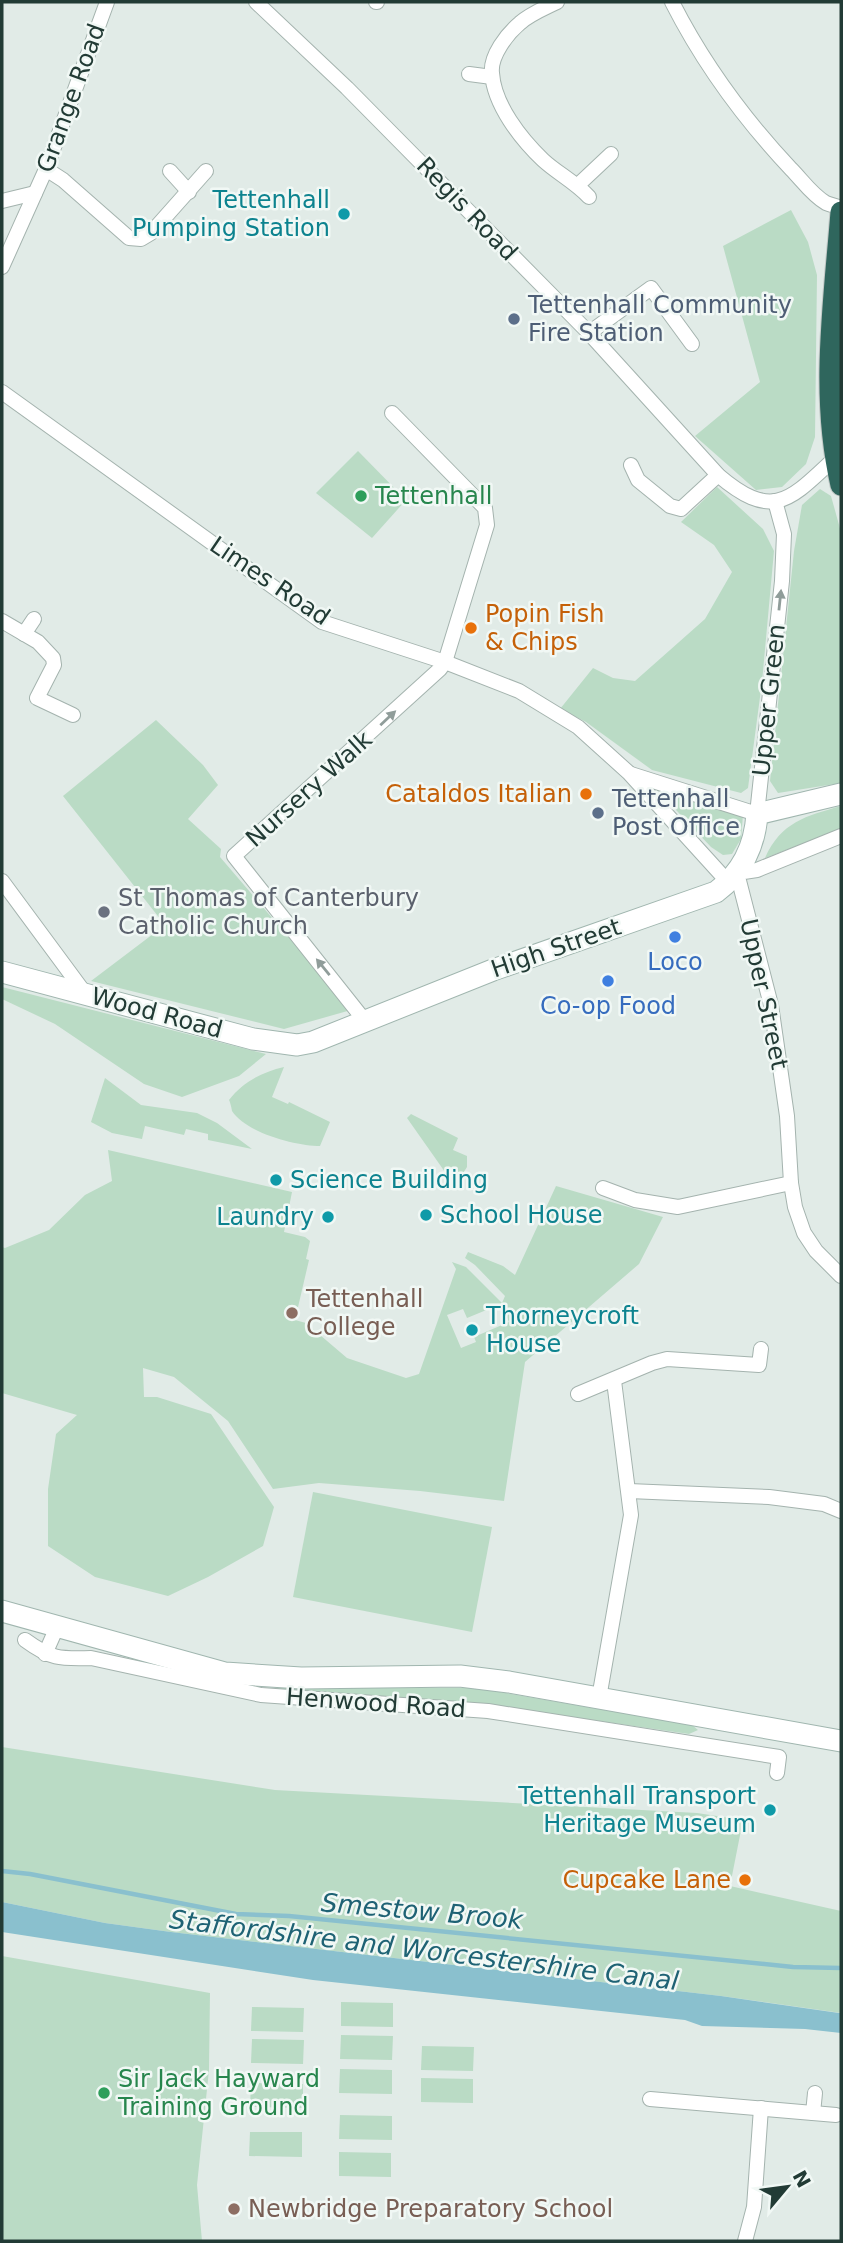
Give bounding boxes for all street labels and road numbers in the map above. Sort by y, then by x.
street label: Grange Road [31,20,111,176]
street label: Regis Road [411,152,523,266]
street label: Limes Road [205,531,335,631]
street label: Upper Green [747,622,791,778]
street label: Nursery Walk [240,725,378,853]
street label: High Street [487,913,625,983]
street label: Upper Street [734,916,794,1072]
street label: Wood Road [88,982,226,1044]
street label: Henwood Road [285,1683,467,1723]

